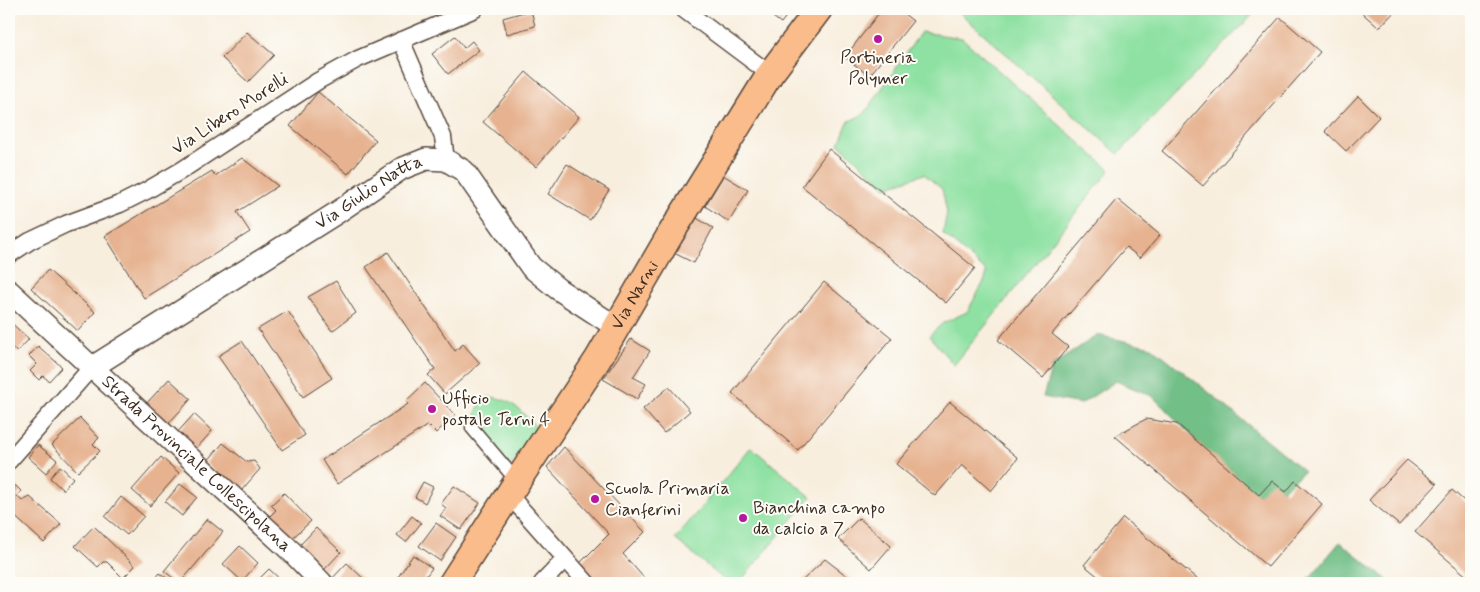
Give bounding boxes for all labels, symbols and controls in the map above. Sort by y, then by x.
marker: Portineria Polymer [872,33,884,45]
place label: Portineria Polymer [840,46,916,91]
street label: Via Libero Morelli [167,67,293,161]
street label: Via Giulio Natta [310,150,426,235]
street label: Via Narni [605,256,665,335]
street label: Strada Provinciale Collescipolana [96,370,297,558]
place label: Ufficio postale Terni 4 [442,387,550,432]
marker: Ufficio postale Terni 4 [426,403,438,415]
place label: Scuola Primaria Cianferini [605,477,730,522]
marker: Scuola Primaria Cianferini [589,493,601,505]
place label: Bianchina campo da calcio a 7 [753,496,885,541]
marker: Bianchina campo da calcio a 7 [737,512,749,524]

